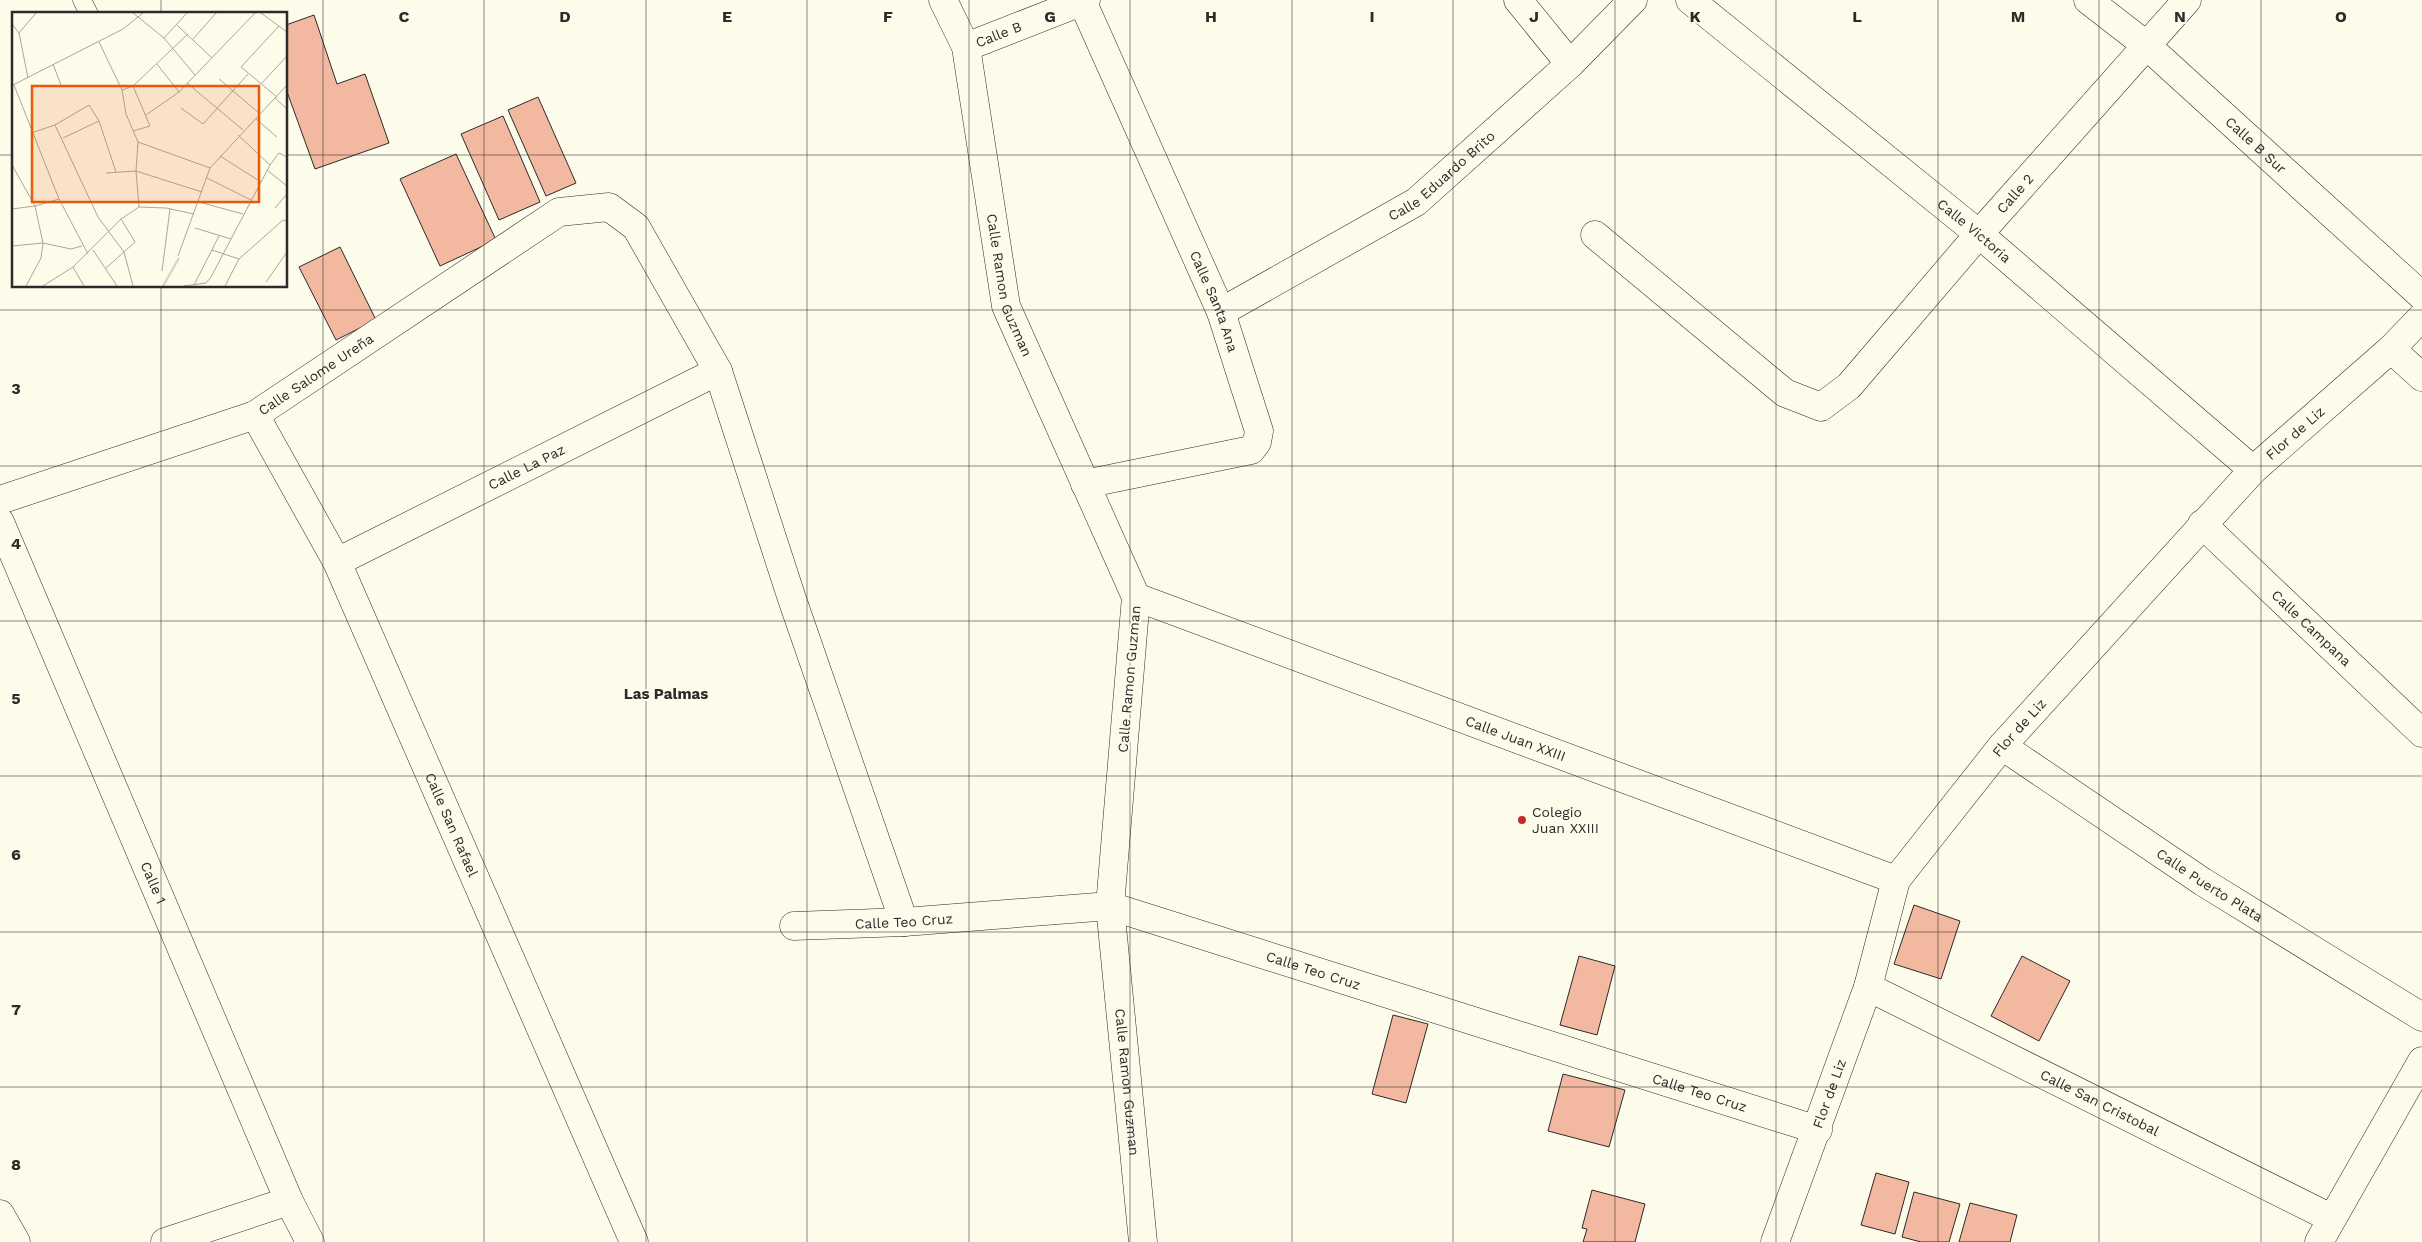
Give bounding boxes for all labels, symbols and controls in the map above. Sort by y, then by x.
text: C [399,7,410,26]
text: D [559,7,571,26]
text: E [722,7,732,26]
text: F [883,7,893,26]
text: G [1044,7,1056,26]
text: H [1205,7,1217,26]
text: I [1369,7,1375,26]
text: J [1529,7,1539,26]
text: K [1689,7,1701,26]
text: L [1852,7,1862,26]
text: M [2011,7,2025,26]
text: N [2174,7,2186,26]
text: O [2335,7,2347,26]
inset map [12,12,288,288]
street label: Calle B [973,18,1024,50]
street label: Calle B Sur [2222,113,2290,177]
street label: Calle Eduardo Brito [1385,127,1498,224]
street label: Calle 2 [1993,171,2037,216]
street label: Calle Victoria [1934,196,2014,266]
street label: Calle Ramon Guzman [984,213,1036,359]
street label: Calle Santa Ana [1187,248,1241,354]
street label: Calle Salome Ureña [255,330,376,418]
text: 3 [11,379,21,398]
street label: Flor de Liz [2263,403,2328,463]
street label: Calle La Paz [486,441,568,493]
text: 4 [11,534,21,553]
street label: Calle Campana [2269,587,2354,669]
street label: Calle Ramon Guzman [1115,605,1143,753]
district label: Las Palmas [624,685,708,703]
text: 5 [11,689,21,708]
street label: Flor de Liz [1989,695,2049,760]
street label: Calle Juan XXIII [1463,712,1568,764]
street label: Calle San Rafael [422,770,482,880]
place label: Colegio Juan XXIII [1532,804,1599,836]
marker: Colegio Juan XXIII [1516,814,1528,826]
text: 6 [11,845,21,864]
street label: Calle Puerto Plata [2154,845,2266,925]
street label: Calle 1 [138,859,170,906]
street label: Calle Teo Cruz [855,910,954,932]
street label: Calle Teo Cruz [1264,948,1363,993]
text: 7 [11,1000,21,1019]
street label: Calle Ramon Guzman [1112,1008,1142,1156]
street label: Flor de Liz [1809,1057,1849,1130]
street label: Calle San Cristobal [2038,1066,2163,1139]
street label: Calle Teo Cruz [1650,1070,1749,1115]
text: 8 [11,1155,21,1174]

